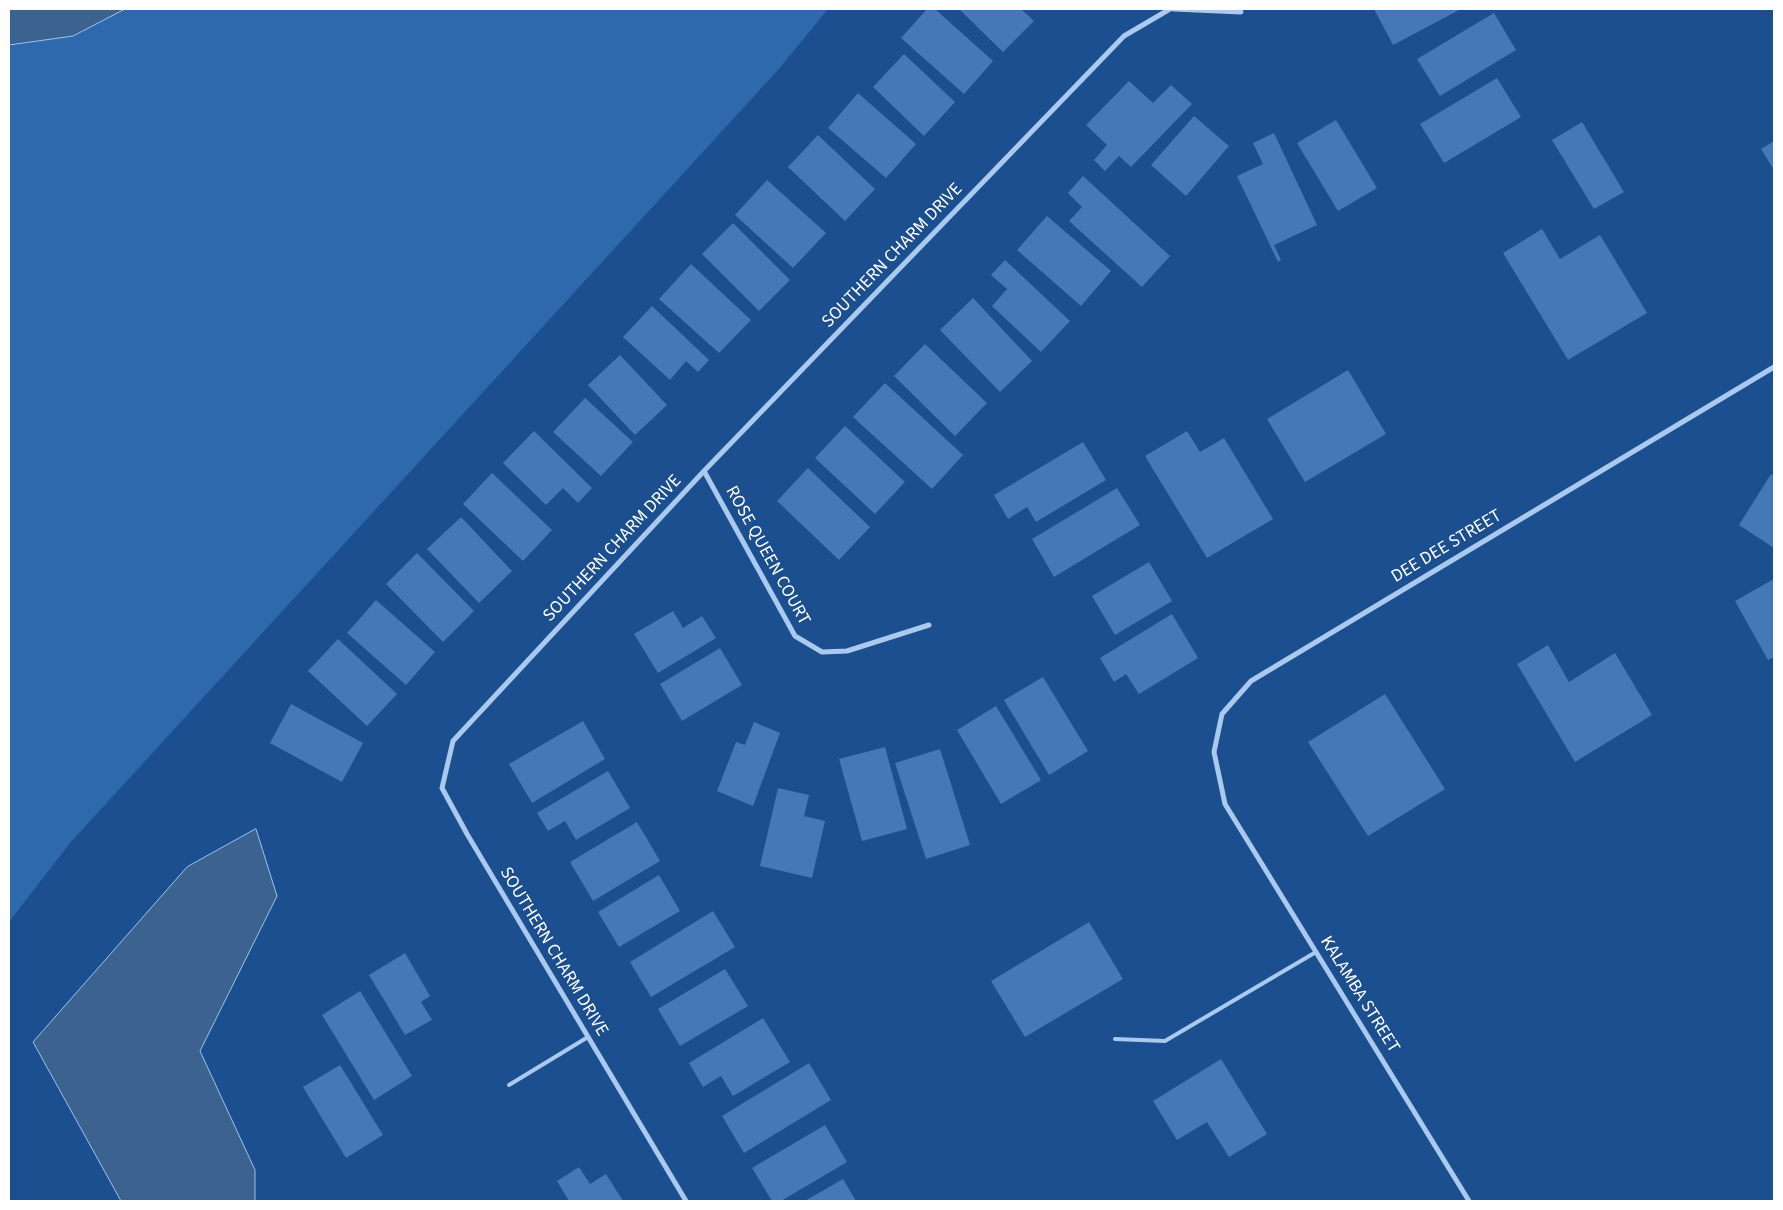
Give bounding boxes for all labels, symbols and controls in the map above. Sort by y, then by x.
street label: SOUTHERN CHARM DRIVE [818,179,968,333]
street label: SOUTHERN CHARM DRIVE [539,471,687,627]
street label: ROSE QUEEN COURT [720,483,814,629]
street label: DEE DEE STREET [1388,506,1506,588]
street label: SOUTHERN CHARM DRIVE [494,864,612,1040]
street label: KALAMBA STREET [1314,933,1404,1057]

